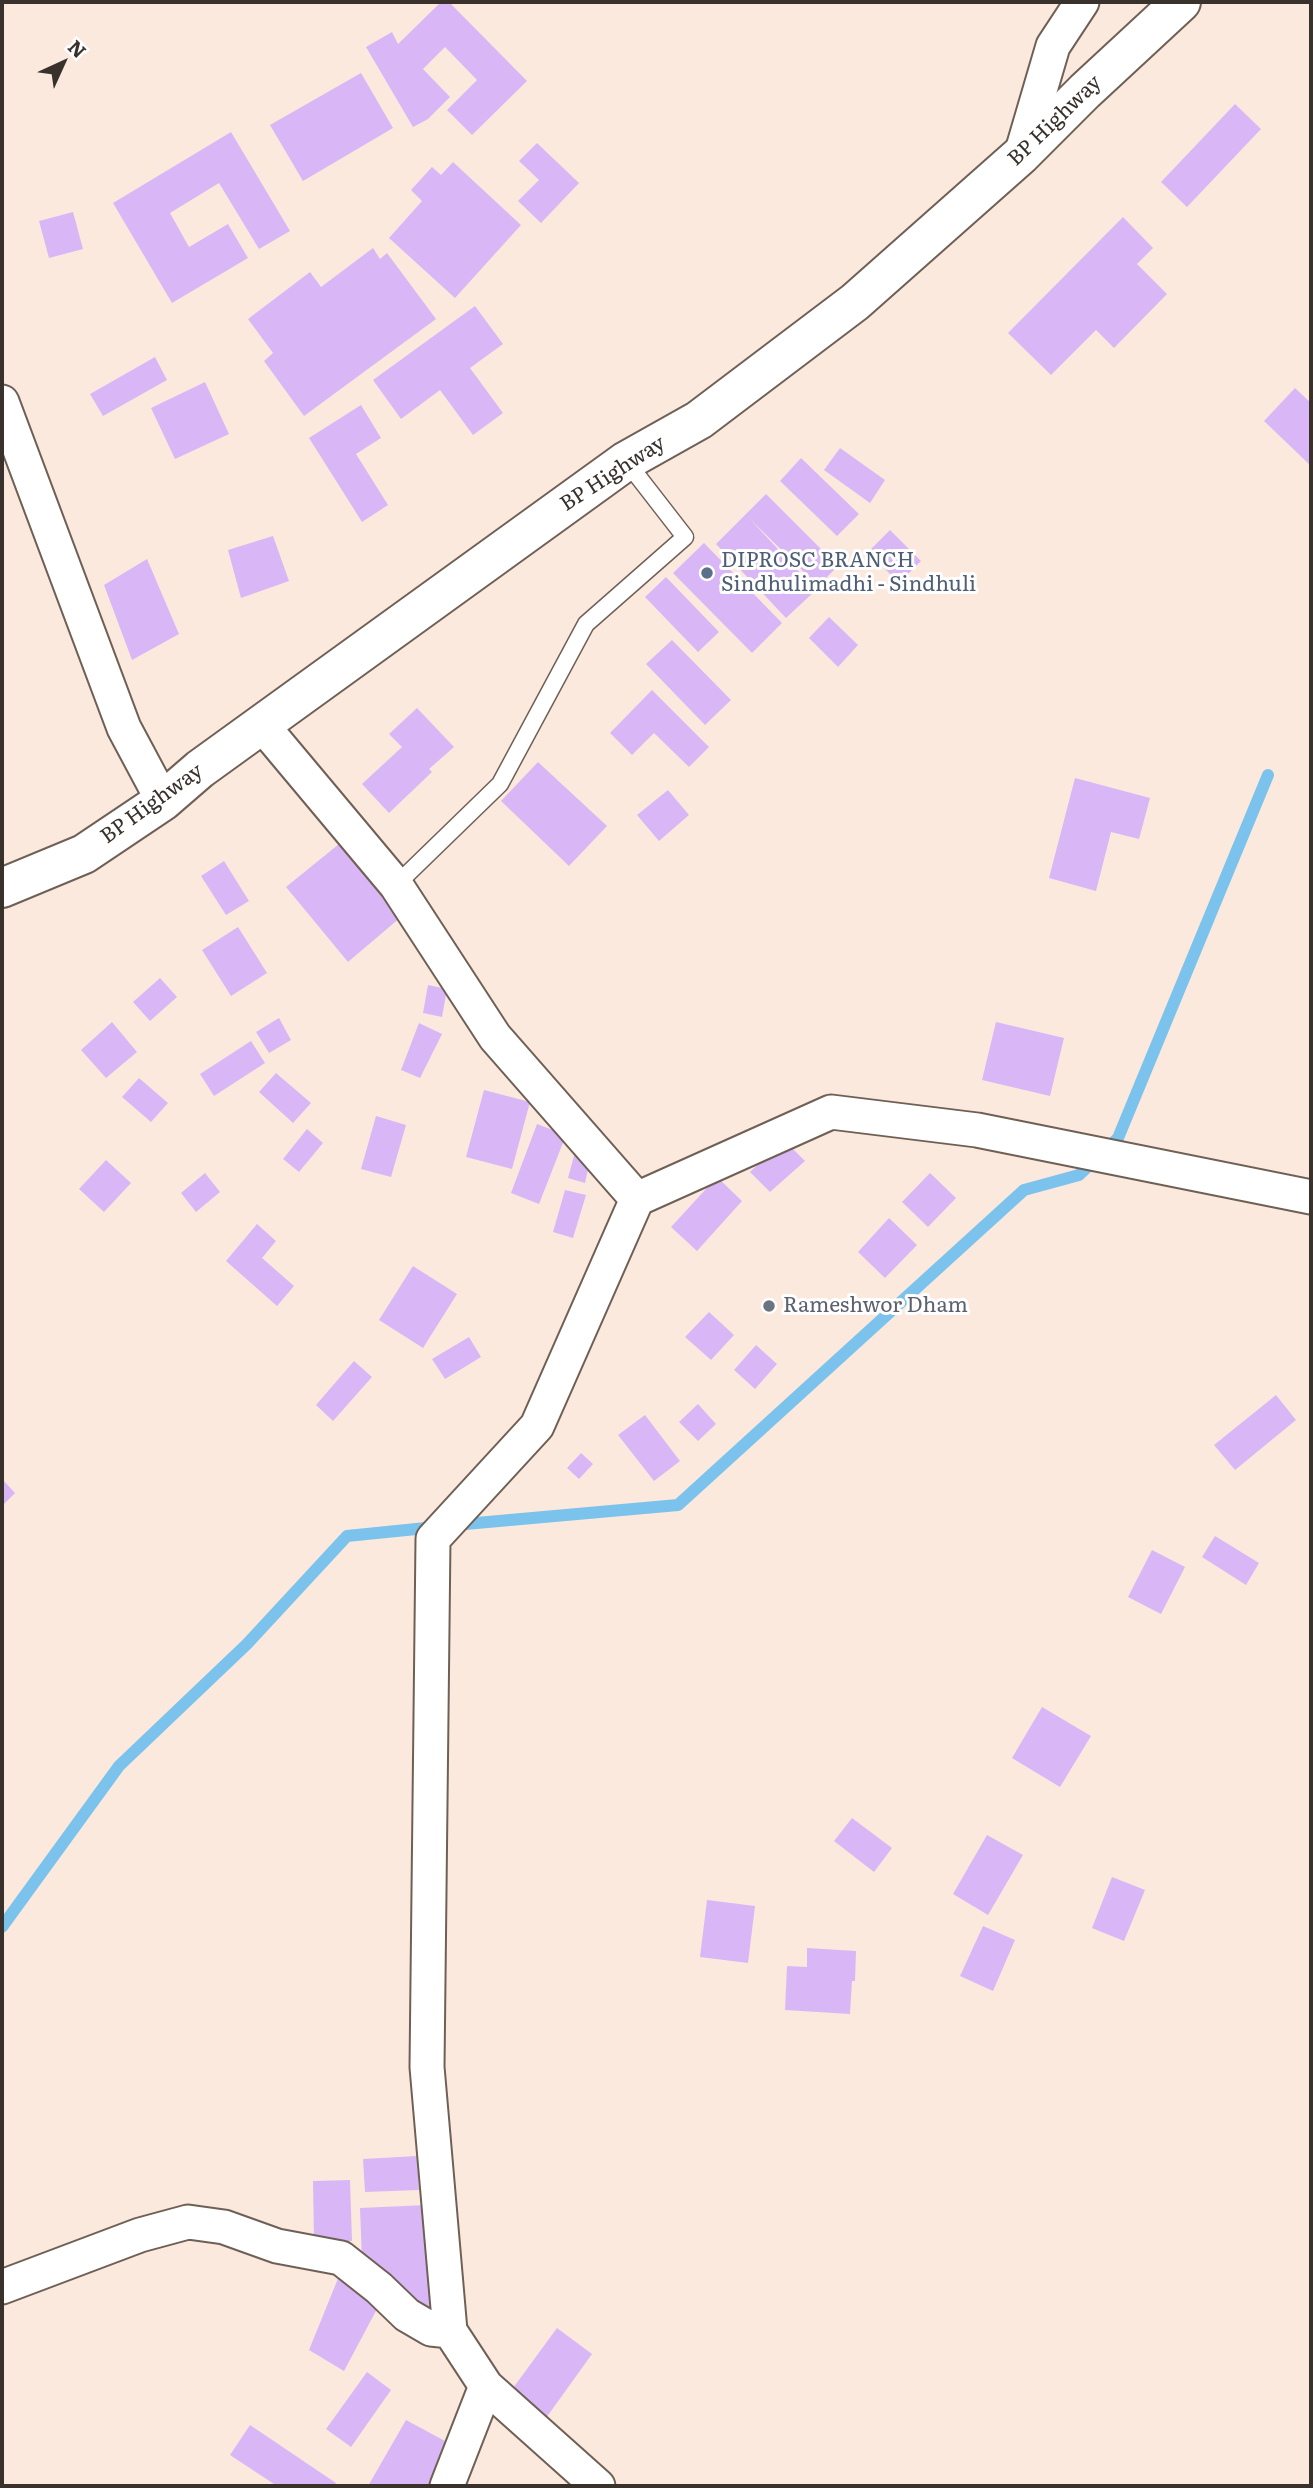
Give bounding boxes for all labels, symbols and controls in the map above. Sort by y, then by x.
north arrow [28,28,98,98]
text: N [62,33,93,64]
street label: BP Highway [1003,70,1107,172]
street label: BP Highway [556,431,670,517]
place label: DIPROSC BRANCH Sindhulimadhi - Sindhuli [721,548,976,598]
marker: DIPROSC BRANCH Sindhulimadhi - Sindhuli [699,565,715,581]
street label: BP Highway [96,759,208,849]
place label: Rameshwor Dham [783,1293,968,1319]
marker: Rameshwor Dham [761,1298,777,1314]

